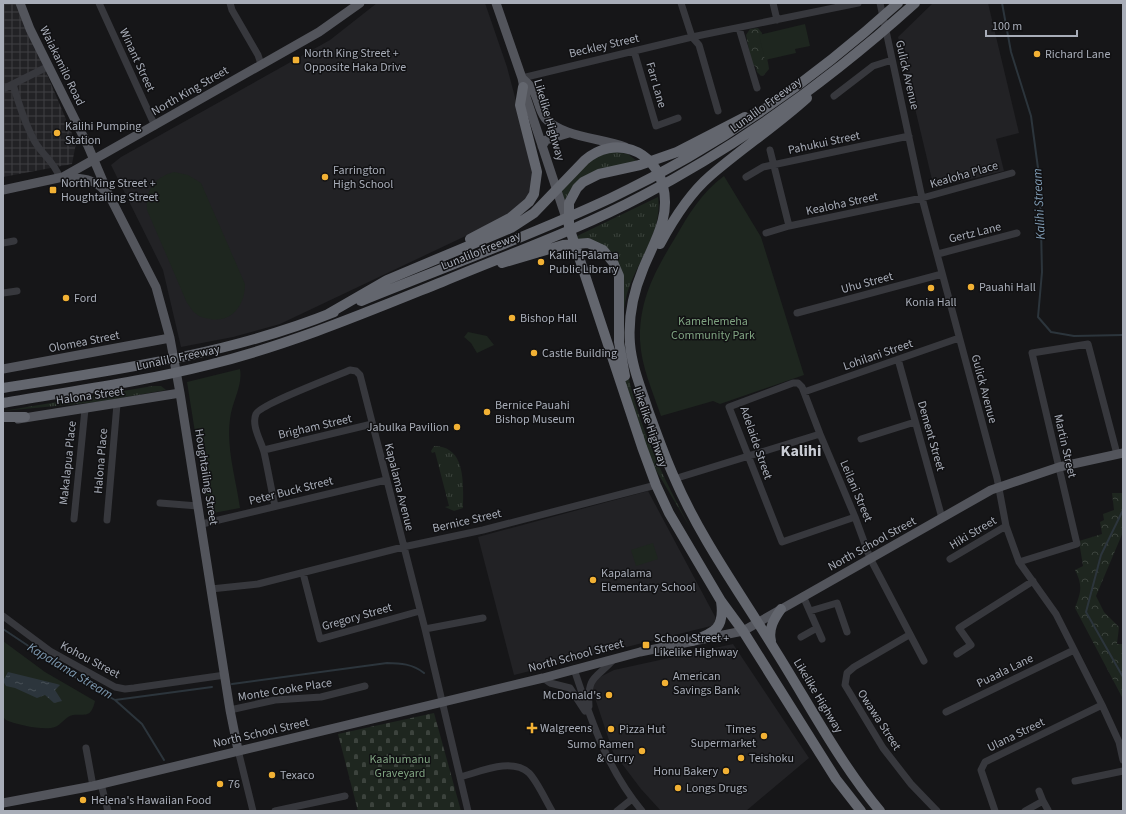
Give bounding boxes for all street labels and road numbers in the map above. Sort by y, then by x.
street label: Waiakamilo Road [35,23,89,109]
street label: Winant Street [115,26,159,94]
street label: Beckley Street [567,30,641,62]
street label: Gulick Avenue [891,39,923,111]
street label: Farr Lane [641,60,671,110]
street label: North King Street [148,62,232,120]
street label: Lunalilo Freeway [727,73,806,137]
street label: Likelike Highway [529,77,569,163]
street label: Pahukui Street [786,127,862,159]
street label: Kealoha Place [928,157,1000,193]
street label: Kealoha Street [804,188,880,220]
street label: Gertz Lane [947,218,1003,248]
street label: Lunalilo Freeway [439,227,524,275]
street label: Uhu Street [839,268,895,298]
street label: Olomea Street [47,327,121,357]
street label: Lohilani Street [841,335,915,375]
street label: Lunalilo Freeway [135,341,222,375]
street label: Gulick Avenue [967,353,1001,425]
street label: Halona Street [55,383,125,409]
street label: Likelike Highway [628,384,672,470]
street label: Dement Street [913,399,949,473]
street label: Adelaide Street [736,404,776,482]
street label: Brigham Street [276,410,354,444]
street label: Martin Street [1049,412,1081,480]
street label: Makalapua Place [55,420,81,506]
street label: Halona Place [90,428,112,494]
street label: Houghtailing Street [190,428,222,526]
street label: Kapalama Avenue [380,441,418,533]
street label: Leilani Street [835,457,877,525]
street label: Peter Buck Street [247,472,335,510]
street label: Bernice Street [431,505,503,537]
street label: Hiki Street [946,512,1000,554]
street label: North School Street [825,513,919,575]
street label: Gregory Street [320,599,394,635]
street label: North School Street [526,635,626,677]
street label: Kohou Street [57,637,123,683]
street label: Puaala Lane [974,650,1036,692]
street label: Likelike Highway [789,656,847,737]
street label: Monte Cooke Place [237,674,333,706]
street label: Owawa Street [853,686,905,754]
street label: North School Street [211,714,311,752]
street label: Ulana Street [984,714,1048,756]

